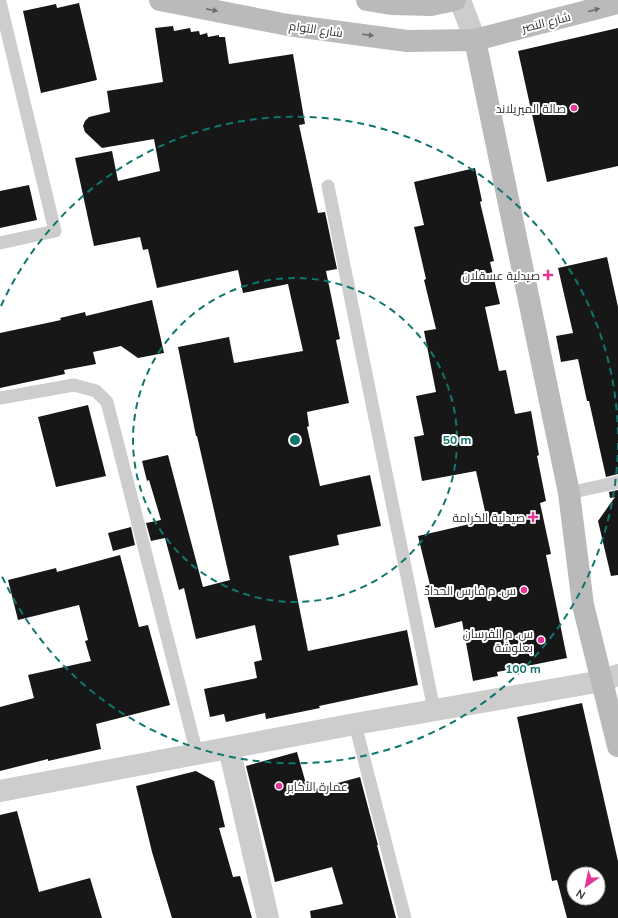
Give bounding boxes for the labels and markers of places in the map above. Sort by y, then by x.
place label: صالة الميريلاند [496,101,566,116]
marker: صالة الميريلاند [569,103,579,113]
place label: صيدلية عسقلان [462,268,540,283]
marker: صيدلية عسقلان [543,270,553,280]
centre of rings [288,433,302,447]
place label: صيدلية الكرامة [452,510,525,525]
marker: صيدلية الكرامة [528,512,538,522]
place label: س. م فارس الحداد [424,583,516,599]
marker: س. م فارس الحداد [519,585,529,595]
place label: س. م الفرسان بعلوشة [463,626,533,655]
marker: س. م الفرسان بعلوشة [536,635,546,645]
place label: عمارة الأكابر [286,779,348,794]
marker: عمارة الأكابر [274,781,284,791]

